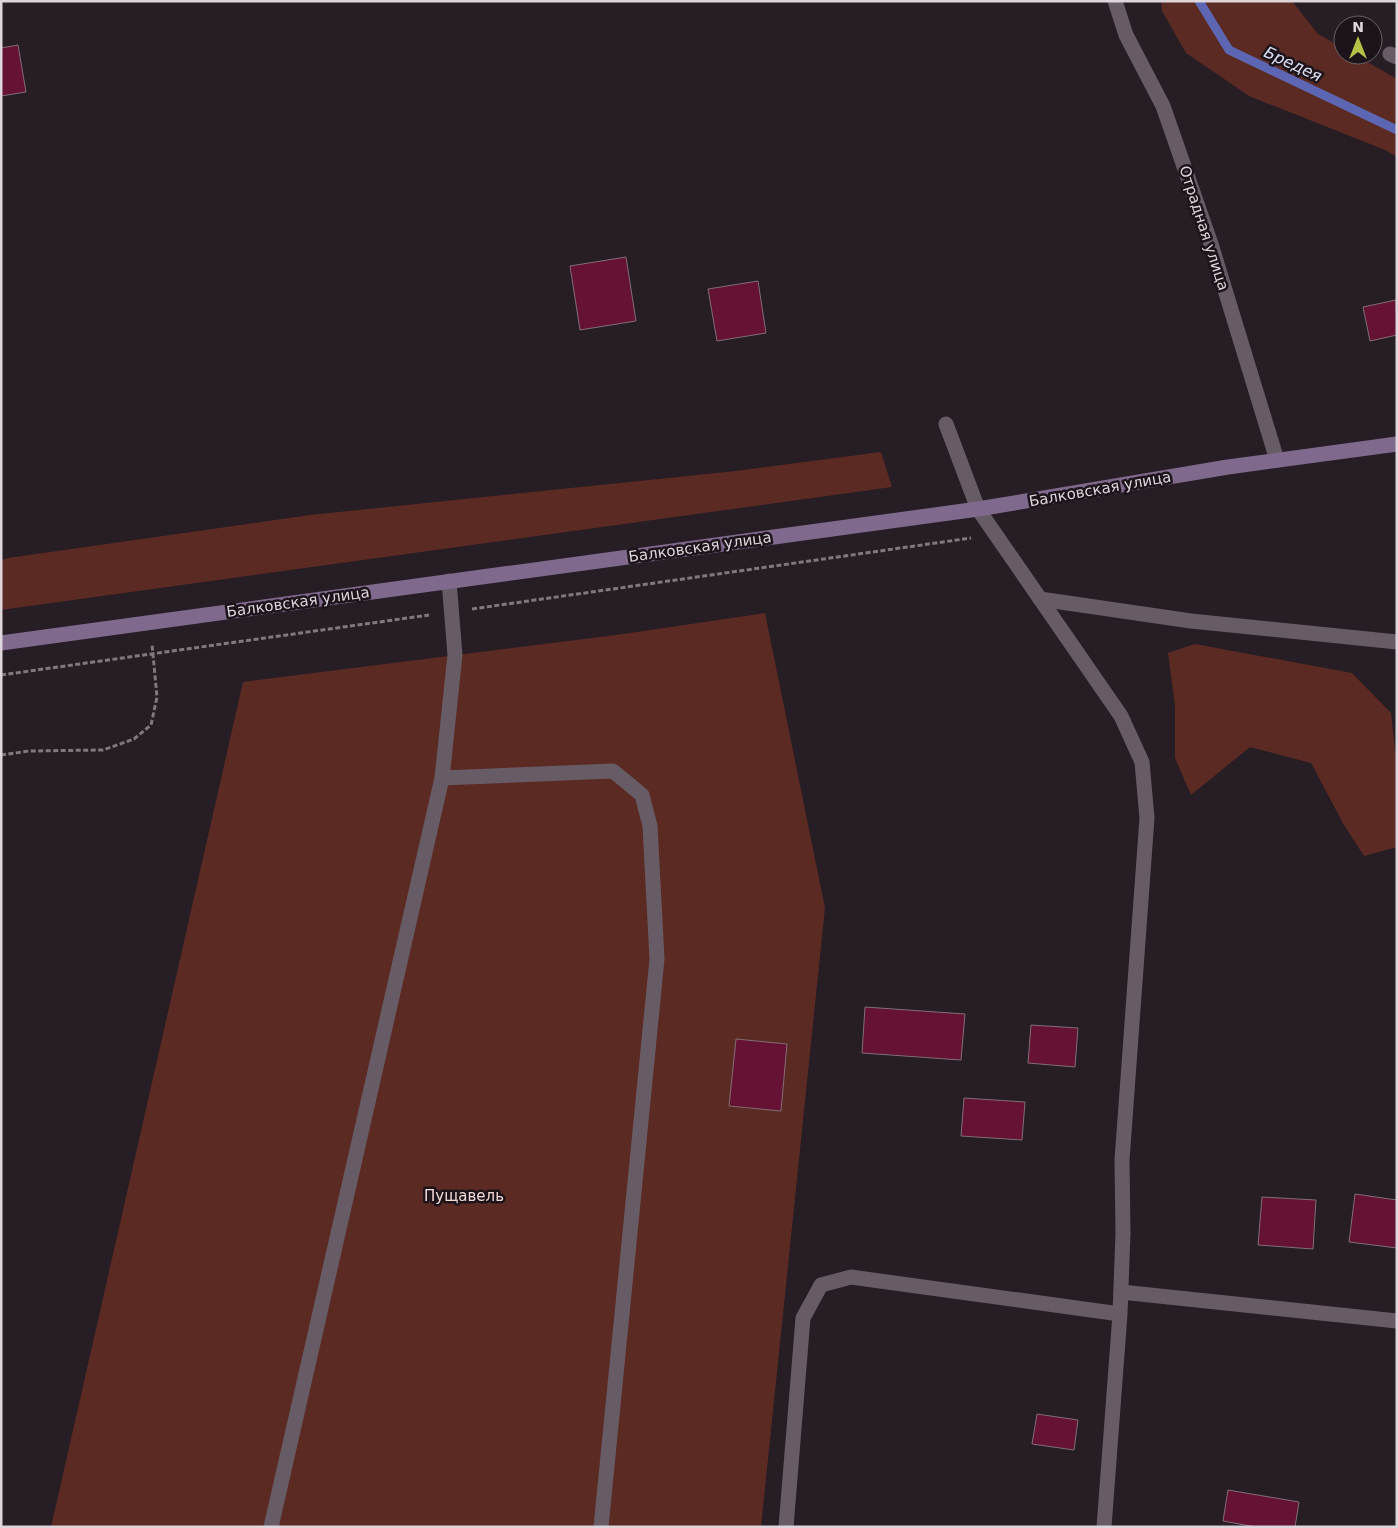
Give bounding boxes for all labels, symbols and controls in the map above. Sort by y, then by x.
north arrow [1333,15,1383,65]
text: N [1352,19,1364,35]
water label: Бредея [1261,42,1325,86]
street label: Отрадная улица [1175,163,1233,293]
street label: Балковская улица [1028,468,1172,510]
street label: Балковская улица [627,528,773,566]
street label: Балковская улица [225,583,371,621]
park label: Пущавель [424,1187,504,1205]

